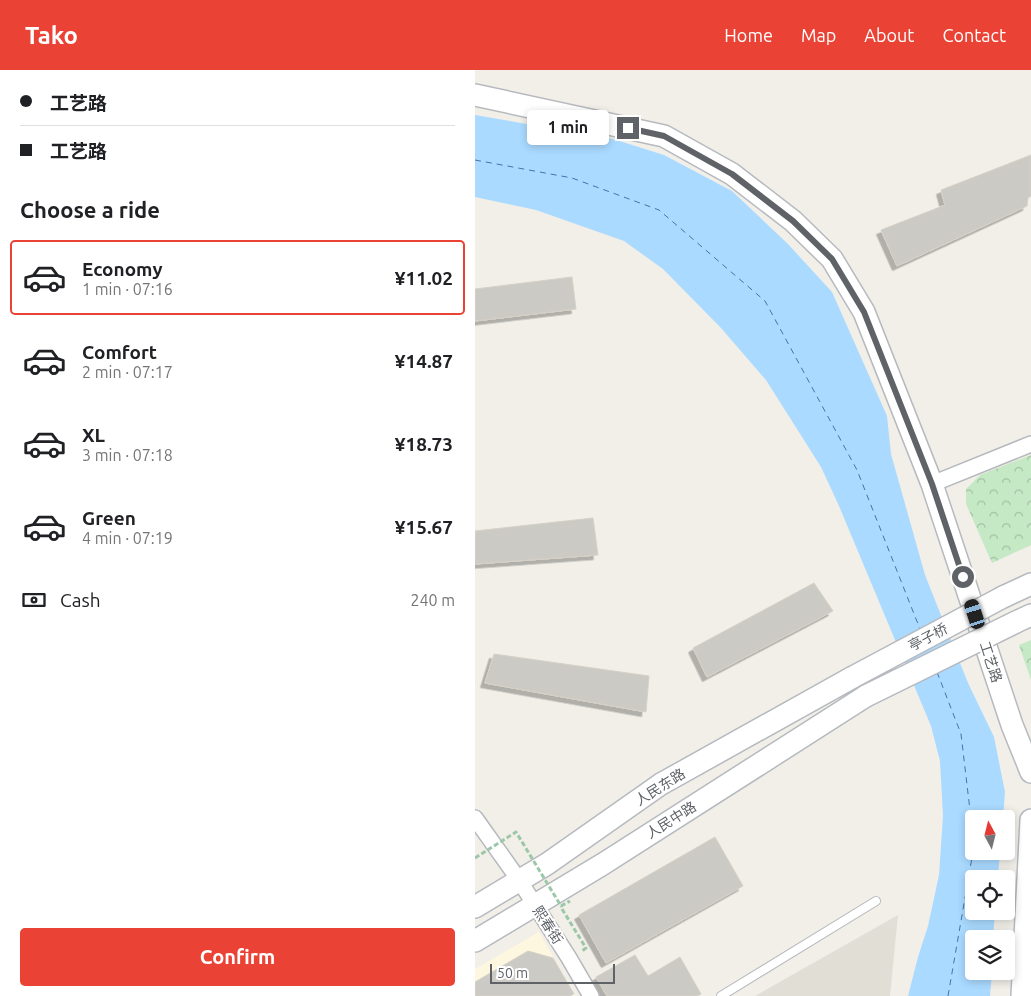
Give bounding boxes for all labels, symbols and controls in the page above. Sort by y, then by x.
text: Tako [25,22,78,49]
text: Home [724,25,773,45]
text: Map [801,25,836,45]
text: About [864,25,914,45]
text: Contact [942,25,1006,45]
text: 工艺路 [50,92,107,114]
callout: 1 min [528,110,611,146]
route end [617,117,639,139]
text: 1 min [548,118,588,136]
text: 工艺路 [50,140,107,162]
text: Choose a ride [20,197,160,222]
icon: car [22,255,67,300]
text: Economy [82,258,163,280]
text: ¥11.02 [395,267,453,289]
text: 1 min · 07:16 [82,280,173,298]
icon: car [22,338,67,383]
text: Comfort [82,341,157,363]
text: ¥14.87 [395,350,453,372]
text: 2 min · 07:17 [82,363,173,381]
icon: car [22,421,67,466]
text: XL [82,424,105,446]
text: ¥18.73 [395,433,453,455]
text: 3 min · 07:18 [82,446,173,464]
icon: car [22,504,67,549]
text: Green [82,507,136,529]
text: ¥15.67 [395,516,453,538]
text: 4 min · 07:19 [82,529,173,547]
route start [952,566,974,588]
icon: cash [20,586,48,614]
text: Cash [60,589,101,611]
text: 240 m [410,591,455,609]
car [963,597,986,631]
street label: 亭子桥 [906,620,950,654]
street label: 工艺路 [977,640,1005,684]
street label: 人民东路 [632,765,688,809]
street label: 人民中路 [643,798,699,842]
north arrow [965,810,1015,860]
map controls [965,810,1015,980]
button: locate [965,870,1015,920]
street label: 熙春街 [530,903,566,947]
button: Confirm [20,928,455,986]
button: layers [965,930,1015,980]
scale bar [490,961,615,984]
text: 50 m [497,965,528,981]

